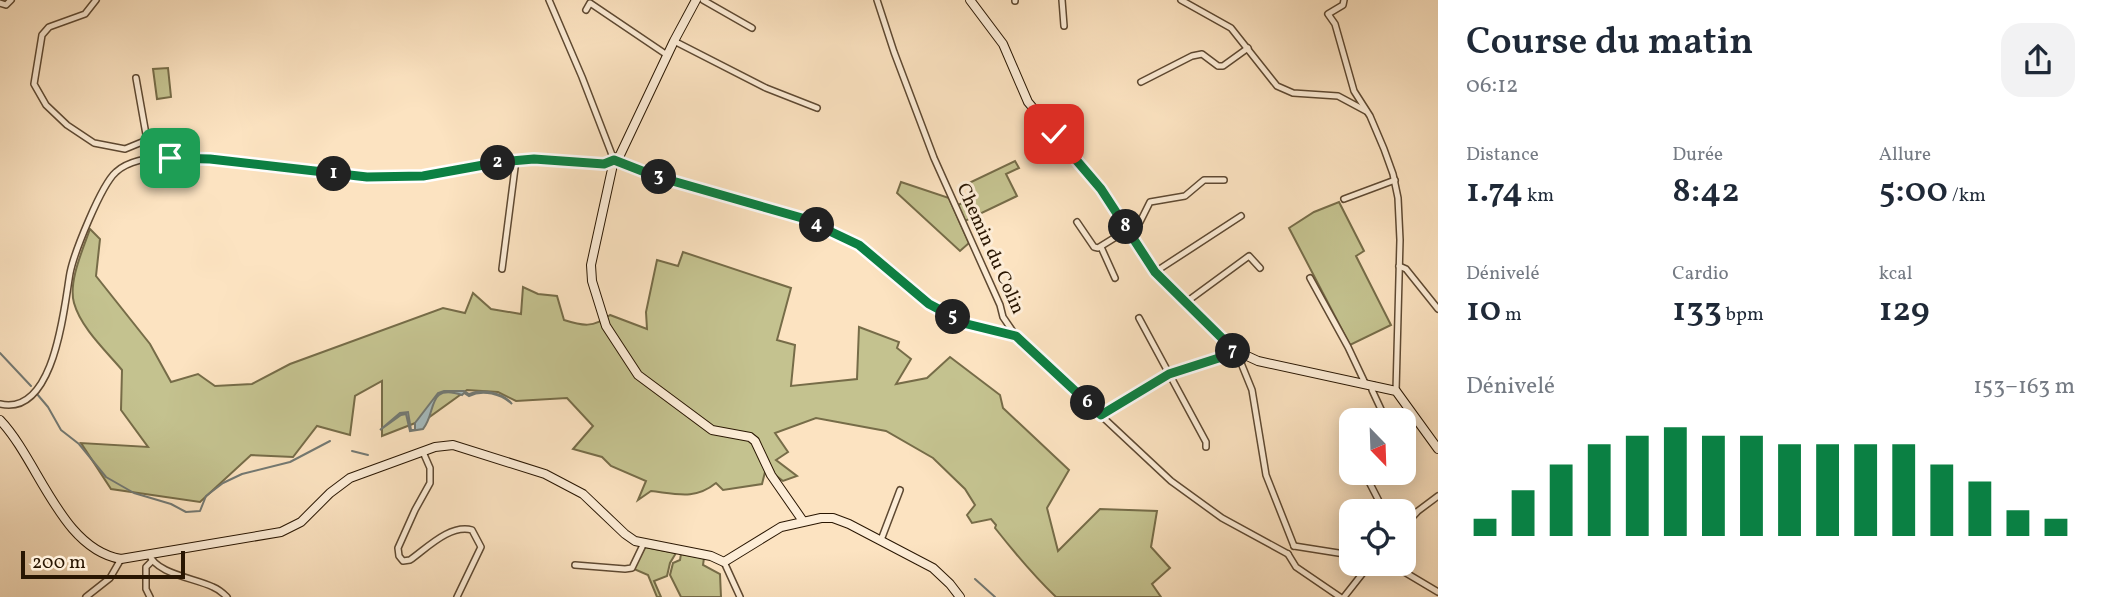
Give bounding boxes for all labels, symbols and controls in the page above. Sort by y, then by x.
text: Course du matin [1466,17,1753,70]
button: share [2001,23,2075,97]
text: 06:12 [1466,70,1518,102]
pin [1024,104,1084,164]
icon: check [1035,115,1073,153]
pin [140,128,200,188]
icon: arrive [151,139,189,177]
text: Distance [1466,142,1539,168]
text: Durée [1672,142,1723,168]
text: Allure [1879,142,1931,168]
pin: 2 [480,146,516,180]
text: 2 [493,149,502,175]
pin: 1 [316,156,352,192]
text: 1 [330,160,337,186]
pin: 3 [642,160,676,194]
text: 3 [654,163,663,189]
text: 1.74 [1466,168,1523,216]
text: 8:42 [1672,168,1740,216]
text: 5:00 [1879,168,1948,216]
street label: Chemin du Colin [950,179,1031,318]
text: km [1523,183,1554,209]
text: /km [1948,183,1986,209]
pin: 4 [800,208,834,243]
pin: 8 [1108,210,1144,244]
text: 4 [811,211,822,237]
text: 8 [1120,213,1131,239]
text: Dénivelé [1466,261,1539,287]
text: Cardio [1672,261,1729,287]
text: kcal [1879,261,1912,287]
text: 10 [1466,287,1501,335]
text: 133 [1672,287,1722,335]
text: 129 [1879,287,1930,335]
pin: 5 [936,300,970,334]
text: m [1501,302,1522,328]
text: bpm [1722,302,1764,328]
text: 5 [948,303,957,329]
pin: 7 [1216,334,1250,368]
text: 7 [1228,337,1237,363]
text: Dénivelé [1466,371,1555,403]
text: 153–163 m [1973,371,2075,403]
pin: 6 [1070,386,1106,420]
text: 6 [1082,389,1093,415]
north arrow [1339,408,1416,485]
map controls [1339,408,1416,576]
button: locate [1339,499,1416,576]
scale bar [21,548,186,580]
text: 200 m [32,550,86,576]

